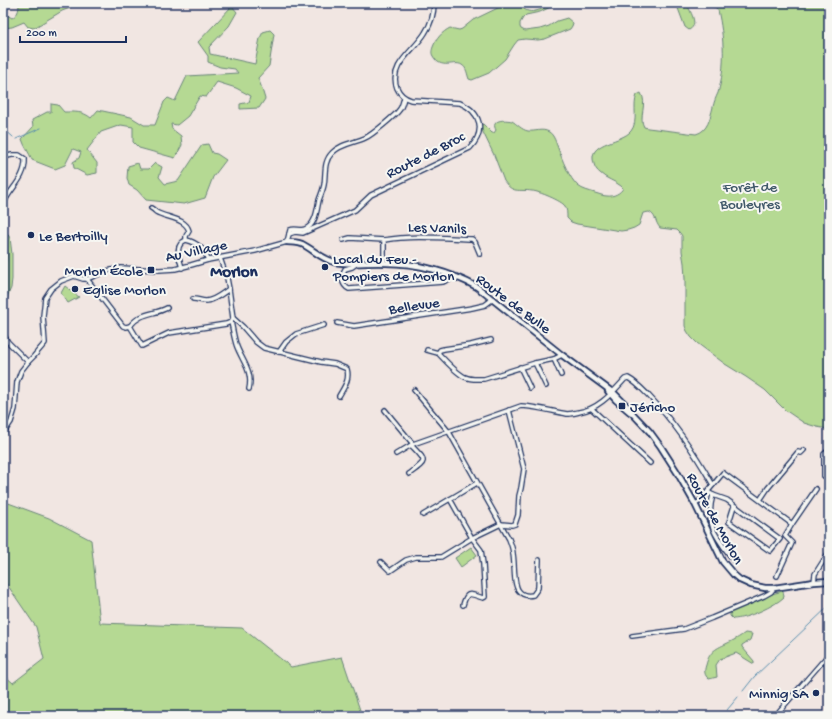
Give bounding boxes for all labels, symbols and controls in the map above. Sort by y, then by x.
scale bar [20,18,126,44]
text: 200 m [26,27,57,41]
street label: Route de Broc [383,128,469,183]
park label: Forêt de Bouleyres [719,179,780,214]
street label: Les Vanils [408,219,467,239]
place label: Le Bertoilly [39,228,108,246]
marker: Le Bertoilly [26,230,36,240]
street label: Au Village [164,237,229,267]
place label: Local du Feu - Pompiers de Morlon [332,251,454,286]
marker: Local du Feu - Pompiers de Morlon [320,262,330,272]
place label: Morlon École [64,263,143,281]
district label: Morlon [210,263,259,283]
marker: Morlon École [146,265,156,275]
street label: Route de Bulle [472,271,554,339]
place label: Eglise Morlon [83,282,166,300]
marker: Eglise Morlon [70,284,80,294]
street label: Bellevue [387,294,441,320]
place label: Jéricho [630,399,675,417]
marker: Jéricho [617,401,627,411]
street label: Route de Morlon [682,470,747,568]
place label: Minnig SA [749,686,809,704]
marker: Minnig SA [811,688,821,698]

